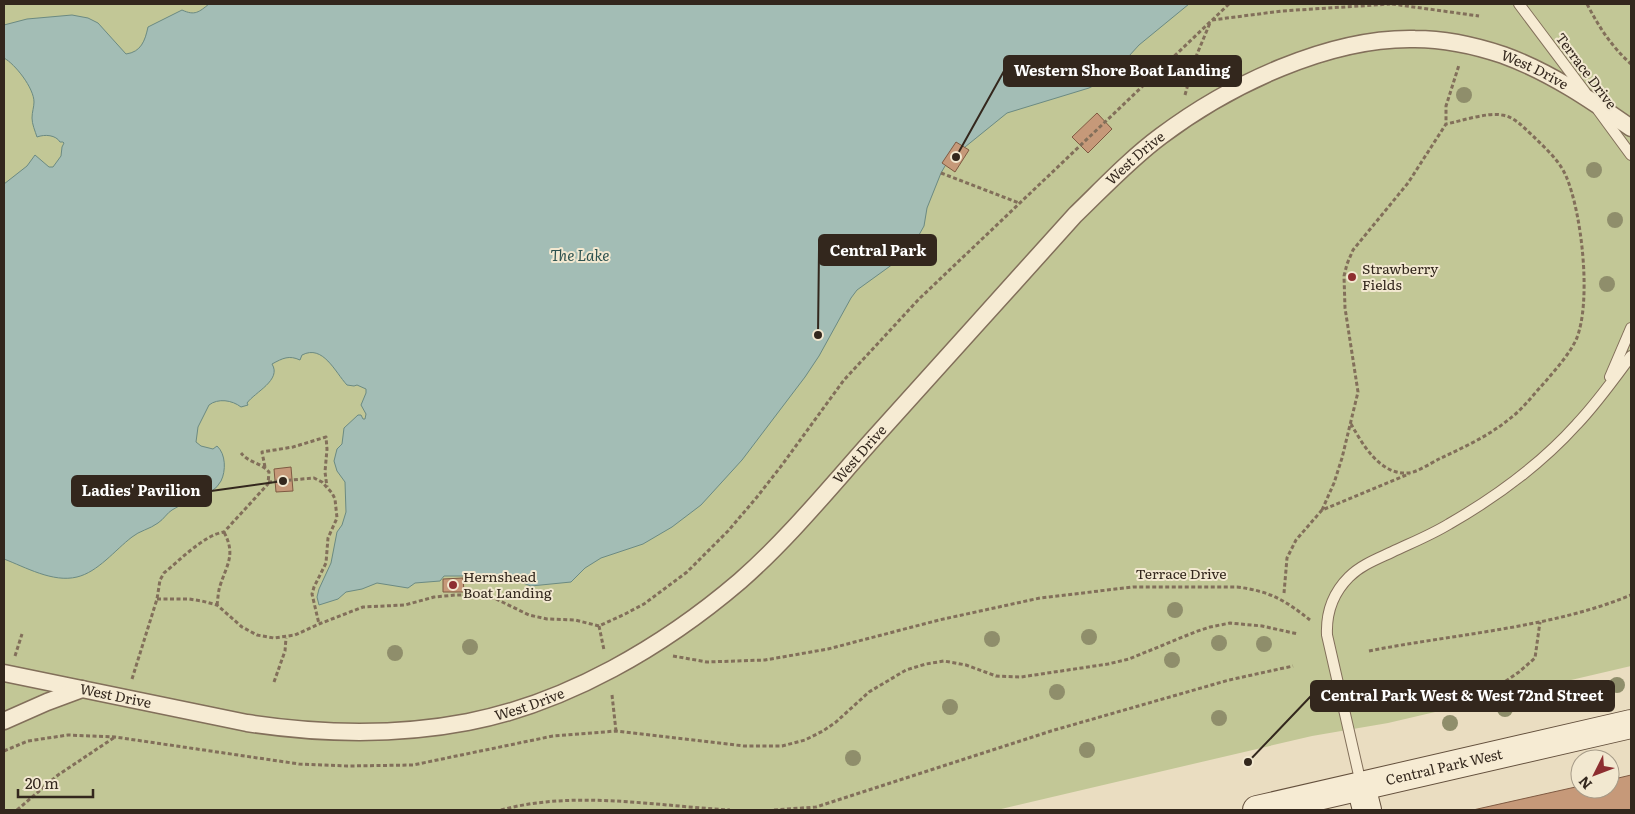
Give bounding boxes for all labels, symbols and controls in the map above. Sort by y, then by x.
street label: Terrace Drive [1551,28,1622,113]
street label: West Drive [1499,44,1573,94]
callout: Western Shore Boat Landing [1004,56,1241,86]
text: Western Shore Boat Landing [1014,58,1231,81]
street label: West Drive [1101,126,1168,189]
callout: Central Park [819,235,936,265]
text: Central Park [830,238,927,261]
water label: The Lake [551,243,609,266]
place label: Strawberry Fields [1362,258,1439,294]
marker: Strawberry Fields [1346,271,1358,283]
street label: West Drive [827,420,890,487]
callout: Ladies' Pavilion [72,476,211,506]
text: Ladies' Pavilion [81,478,201,501]
street label: Terrace Drive [1136,563,1226,583]
place label: Hernshead Boat Landing [463,566,552,602]
marker: Hernshead Boat Landing [447,579,459,591]
street label: West Drive [78,678,153,712]
callout: Central Park West & West 72nd Street [1311,681,1614,711]
street label: West Drive [492,682,567,725]
text: Central Park West & West 72nd Street [1321,683,1604,706]
street label: Central Park West [1383,743,1505,789]
north arrow [1570,749,1620,799]
scale bar [18,766,92,798]
text: 20 m [25,771,59,794]
text: N [1573,772,1596,794]

